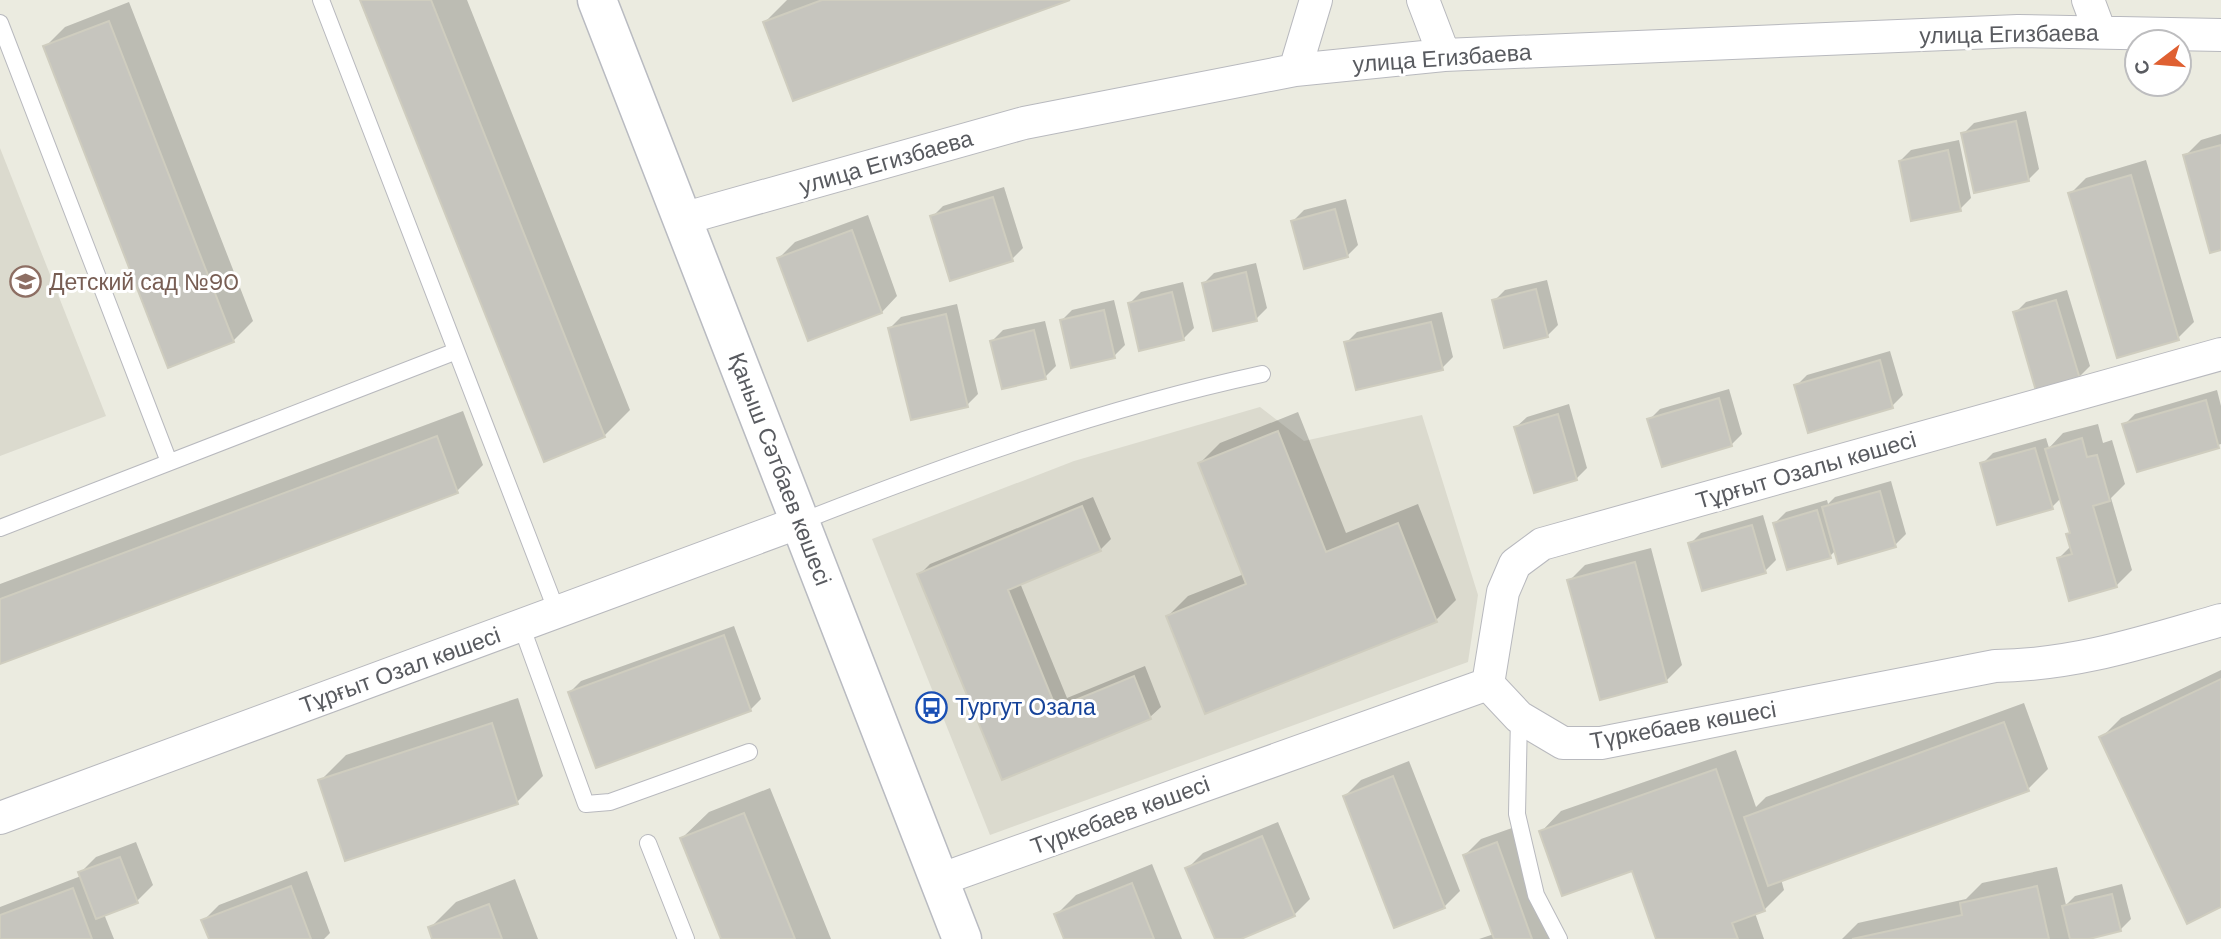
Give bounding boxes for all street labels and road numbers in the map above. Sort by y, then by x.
street label: улица Егизбаева [1919,17,2099,51]
street label: улица Егизбаева [1352,37,1533,79]
street label: улица Егизбаева [796,123,976,201]
street label: Қаныш Сәтбаев көшесі [722,348,838,590]
street label: Тұрғыт Озалы көшесі [1692,424,1920,516]
street label: Тұрғыт Озал көшесі [296,620,504,720]
street label: Түркебаев көшесі [1588,694,1778,756]
street label: Түркебаев көшесі [1026,769,1214,861]

